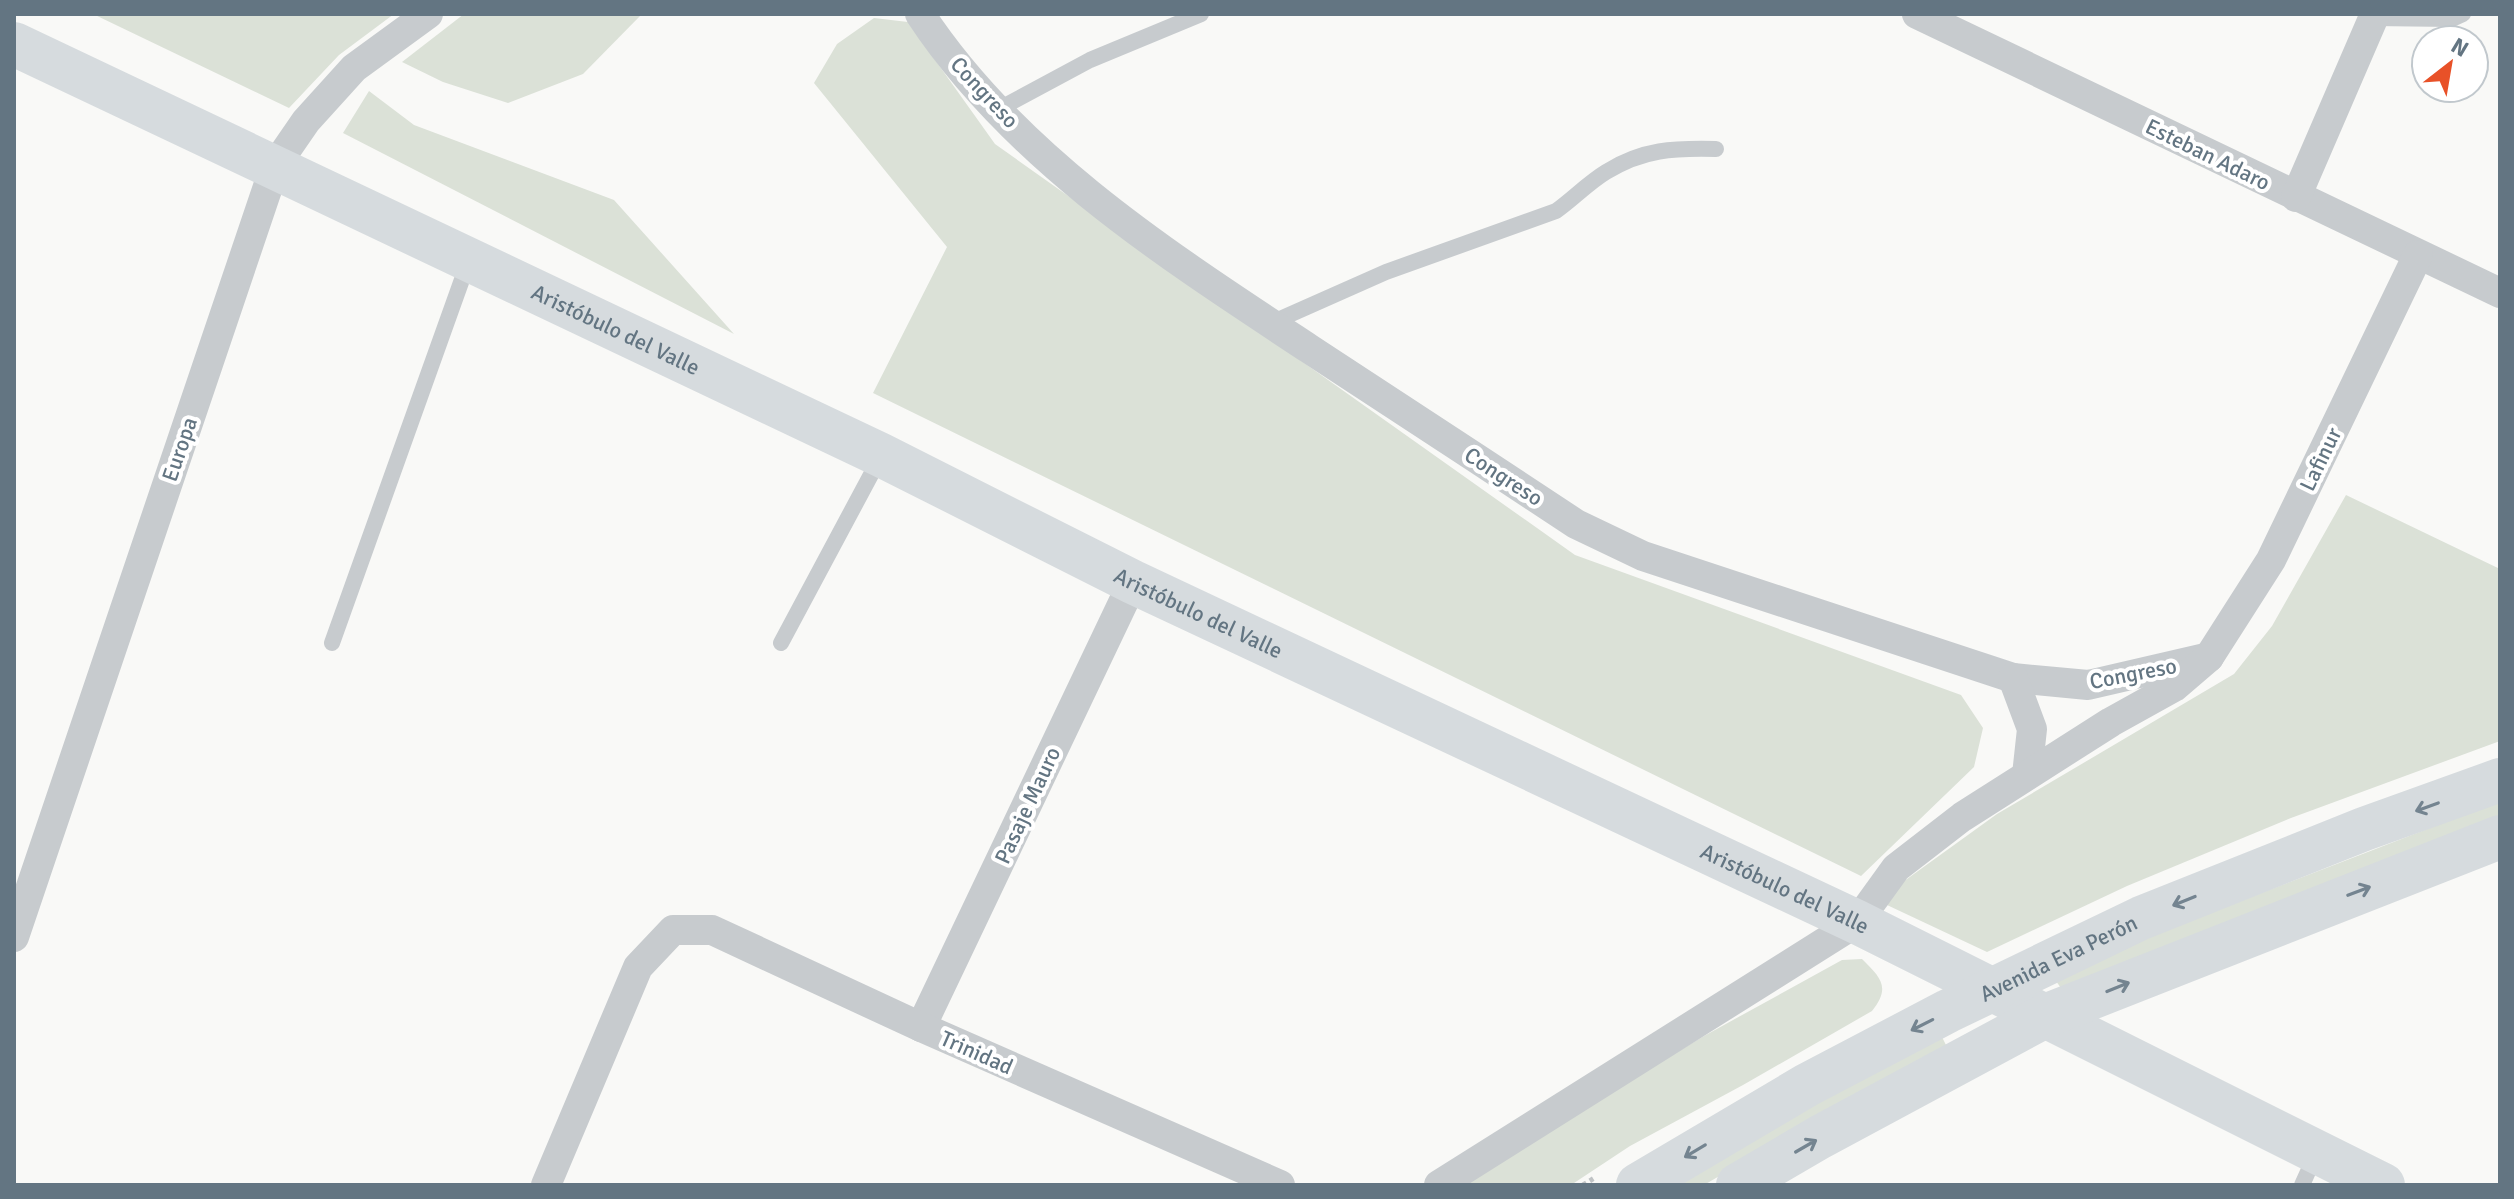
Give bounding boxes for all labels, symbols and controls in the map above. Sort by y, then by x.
north arrow [2410,24,2490,104]
text: N [2447,32,2474,63]
street label: Congreso [945,51,1024,134]
street label: Esteban Adaro [2141,113,2275,196]
street label: Aristóbulo del Valle [527,278,704,381]
street label: Europa [156,413,203,485]
street label: Lafinur [2294,423,2347,495]
street label: Congreso [1459,441,1548,512]
street label: Aristóbulo del Valle [1110,562,1287,664]
street label: Congreso [2087,652,2179,695]
street label: Pasaje Mauro [989,742,1066,868]
one-way arrow [2414,800,2439,815]
street label: Aristóbulo del Valle [1696,838,1874,940]
one-way arrow [2346,883,2371,897]
one-way arrow [2172,894,2197,909]
street label: Avenida Eva Perón [1975,909,2142,1008]
one-way arrow [2105,979,2130,994]
one-way arrow [1910,1018,1934,1033]
street label: Trinidad [936,1025,1017,1080]
one-way arrow [1793,1138,1817,1153]
one-way arrow [1684,1143,1707,1159]

